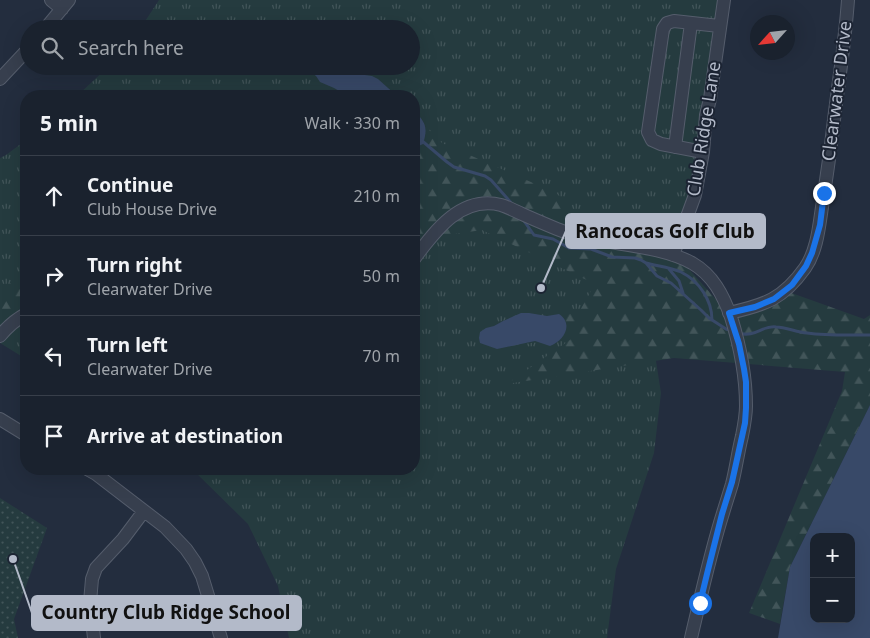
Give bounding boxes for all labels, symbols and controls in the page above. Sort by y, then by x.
north arrow [750,15,795,60]
street label: Clearwater Drive [815,19,857,162]
search box [20,20,420,75]
icon: search [38,34,66,62]
text: Search here [78,35,184,61]
street label: Club Ridge Lane [680,60,726,198]
text: 5 min [40,109,98,137]
text: Walk · 330 m [305,112,400,134]
text: Continue [87,172,173,198]
icon: ahead [40,182,68,210]
route end [813,182,836,205]
text: 210 m [353,185,400,207]
text: Club House Drive [87,198,217,220]
callout: Rancocas Golf Club [566,214,765,248]
text: Rancocas Golf Club [575,218,755,244]
text: Turn right [87,252,182,278]
icon: right [40,262,68,290]
text: 50 m [363,265,400,287]
text: Clearwater Drive [87,278,213,300]
text: Turn left [87,332,168,358]
icon: left [40,342,68,370]
text: 70 m [363,345,400,367]
text: Clearwater Drive [87,358,213,380]
icon: arrive [40,422,68,450]
text: Arrive at destination [87,423,283,449]
map controls [810,533,855,623]
button: + [810,533,855,578]
button: − [810,578,855,623]
route start [689,592,712,615]
callout: Country Club Ridge School [32,596,301,630]
text: Country Club Ridge School [42,599,290,625]

